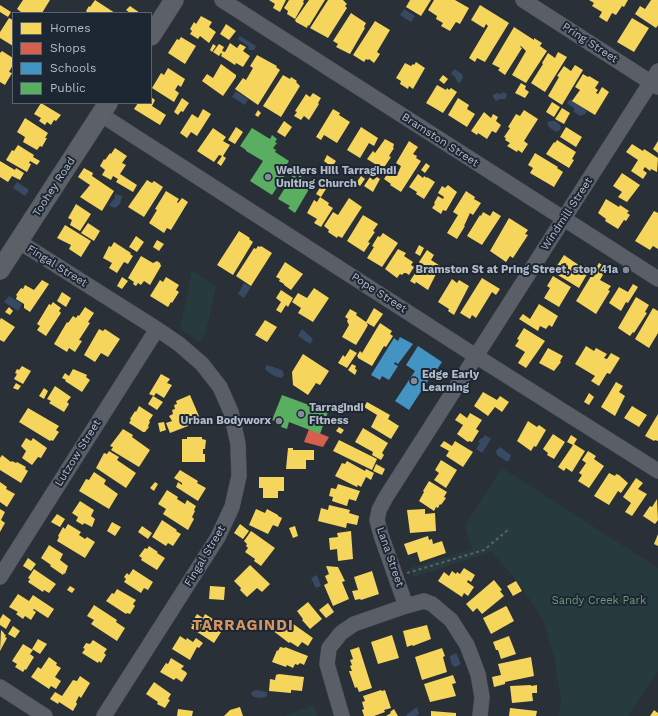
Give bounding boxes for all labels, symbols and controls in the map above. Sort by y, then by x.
legend [12,12,152,104]
street label: Pring Street [560,20,620,66]
text: Homes [50,21,91,35]
text: Shops [50,41,86,55]
text: Schools [50,61,96,75]
text: Public [50,81,86,95]
street label: Bramston Street [399,110,481,170]
street label: Toohey Road [30,155,78,219]
place label: Wellers Hill Tarragindi Uniting Church [276,164,396,190]
marker: Wellers Hill Tarragindi Uniting Church [263,172,273,182]
street label: Windmill Street [539,175,595,253]
street label: Fingal Street [24,242,90,290]
place label: Bramston St at Pring Street, stop 41a [416,263,618,277]
marker: Bramston St at Pring Street, stop 41a [621,265,631,275]
street label: Pope Street [349,270,409,316]
place label: Edge Early Learning [422,368,479,394]
marker: Edge Early Learning [409,376,419,386]
place label: Tarragindi Fitness [309,401,364,427]
marker: Tarragindi Fitness [296,409,306,419]
place label: Urban Bodyworx [181,414,271,428]
marker: Urban Bodyworx [274,416,284,426]
street label: Lutzow Street [52,417,104,489]
street label: Fingal Street [182,523,228,589]
street label: Lana Street [374,525,406,589]
park label: Sandy Creek Park [552,594,646,608]
district label: TARRAGINDI [192,617,294,635]

